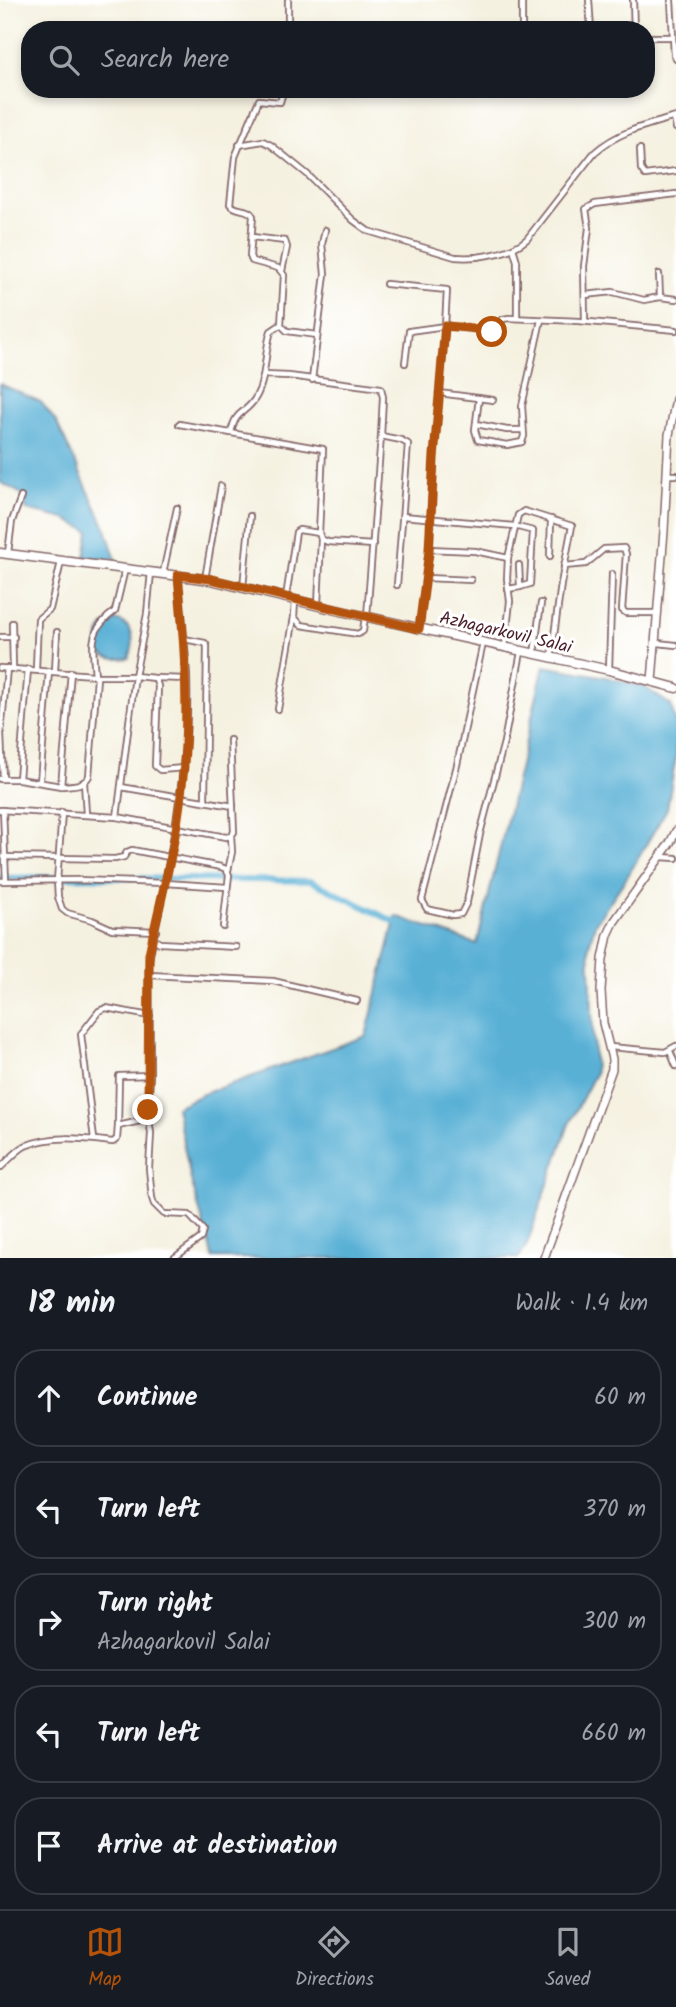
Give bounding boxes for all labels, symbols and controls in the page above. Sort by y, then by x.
search box [21,21,655,98]
text: Search here [101,39,229,81]
icon: search [45,41,83,79]
route start [476,316,507,347]
street label: Azhagarkovil Salai [437,604,575,663]
route end [132,1094,163,1125]
text: 18 min [28,1280,115,1328]
text: Walk · 1.4 km [515,1286,648,1322]
text: Continue [97,1377,198,1419]
icon: ahead [30,1379,68,1417]
text: 60 m [594,1380,646,1416]
text: Turn left [97,1489,200,1531]
icon: left [30,1491,68,1529]
text: 370 m [583,1492,646,1528]
text: Turn right [97,1583,213,1625]
icon: right [30,1603,68,1641]
text: 300 m [582,1604,646,1640]
text: Azhagarkovil Salai [97,1625,270,1661]
text: Turn left [97,1713,200,1755]
icon: left [30,1715,68,1753]
text: 660 m [581,1716,646,1752]
text: Arrive at destination [97,1825,337,1867]
icon: arrive [30,1827,68,1865]
tab: Map [86,1923,124,1995]
tab: Directions [295,1923,374,1995]
tab: Saved [545,1923,590,1995]

